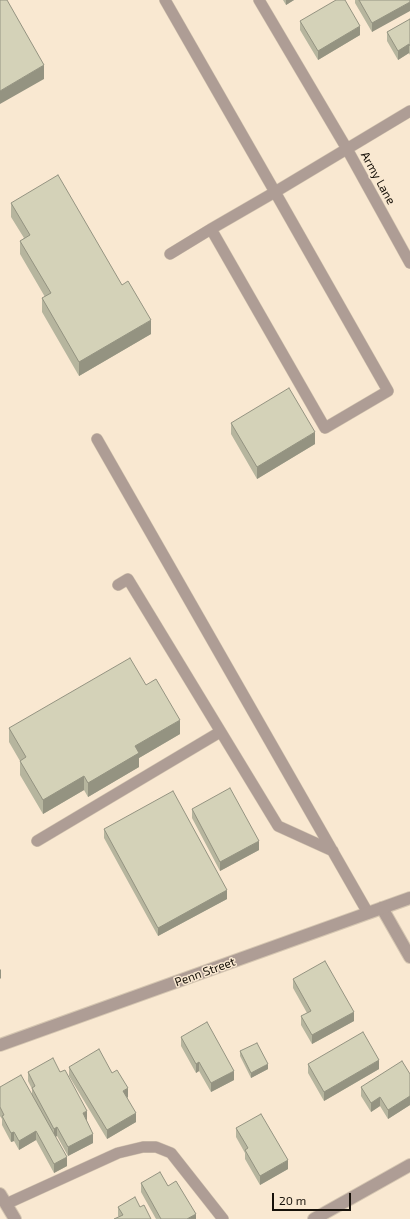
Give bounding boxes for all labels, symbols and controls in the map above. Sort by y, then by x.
street label: Army Lane [358,149,398,207]
street label: Penn Street [173,954,237,990]
scale bar [274,1185,353,1211]
text: 20 m [279,1193,306,1207]

